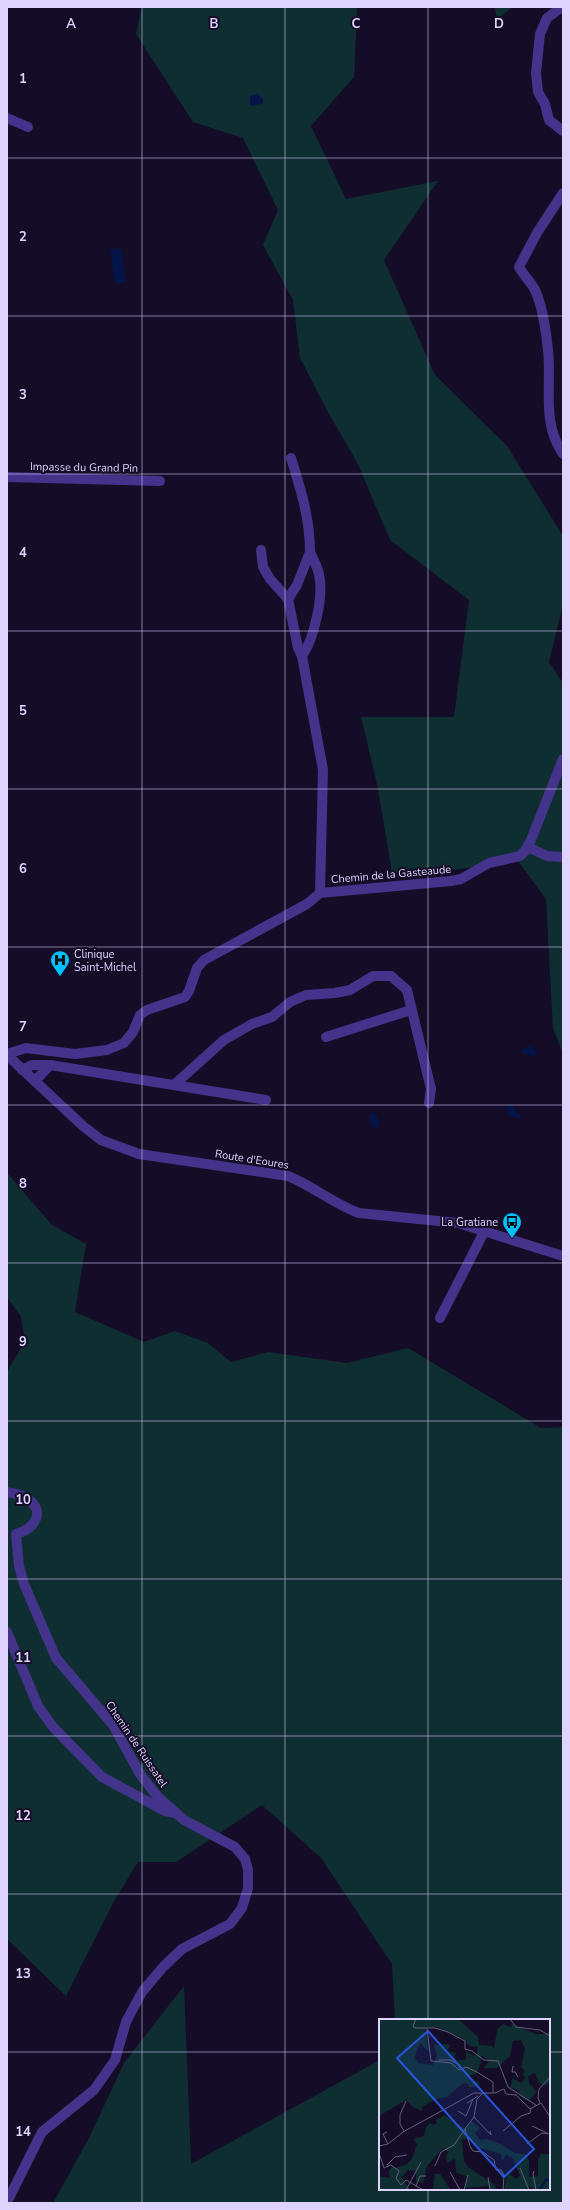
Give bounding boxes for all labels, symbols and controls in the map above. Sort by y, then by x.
text: A [66,15,76,33]
text: B [210,15,219,33]
text: C [352,15,361,33]
text: D [494,15,504,33]
text: 1 [19,70,27,88]
text: 2 [19,228,27,246]
text: 3 [19,386,27,404]
street label: Impasse du Grand Pin [30,459,138,476]
text: 4 [19,544,27,562]
text: 5 [19,702,27,720]
text: 6 [19,860,27,878]
street label: Chemin de la Gasteaude [330,862,452,887]
place label: Clinique Saint-Michel [74,947,137,975]
hospital icon: Clinique Saint-Michel [49,949,71,977]
text: 7 [19,1018,27,1036]
street label: Route d'Eoures [214,1146,290,1173]
text: 8 [19,1175,27,1193]
bus stop icon: La Gratiane [501,1211,523,1239]
place label: La Gratiane [441,1215,498,1230]
text: 9 [19,1333,27,1351]
text: 10 [15,1491,31,1509]
text: 11 [15,1649,31,1667]
street label: Chemin de Ruissatel [102,1698,171,1791]
text: 12 [15,1807,31,1825]
text: 13 [15,1965,31,1983]
inset map [379,2019,550,2190]
text: 14 [15,2123,31,2141]

